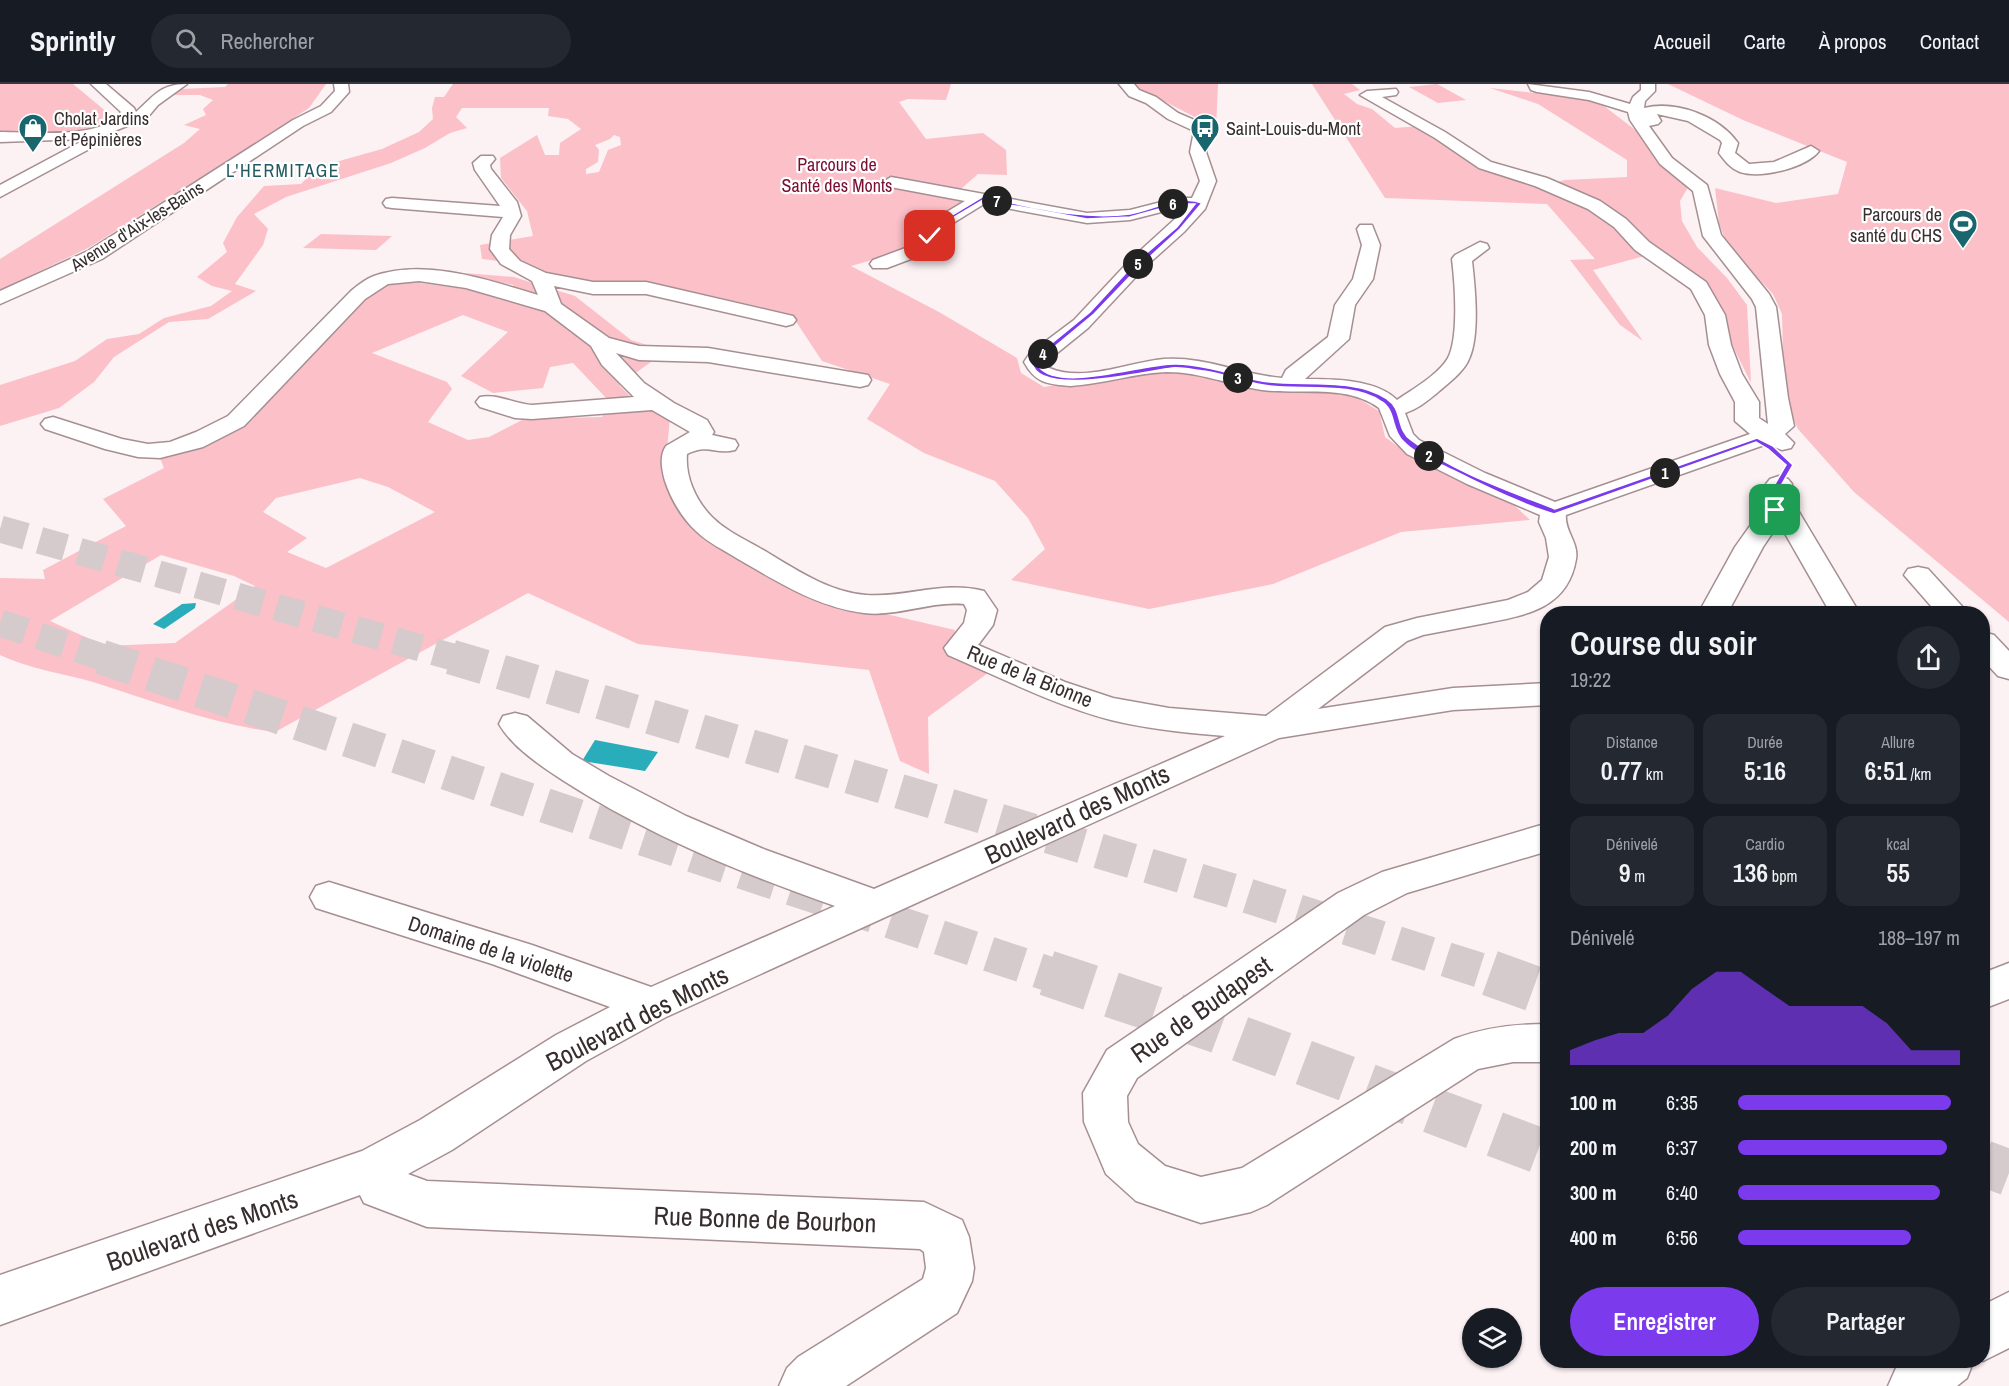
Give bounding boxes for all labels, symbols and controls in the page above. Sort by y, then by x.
search box [151,14,571,68]
text: Sprintly [30,22,115,60]
icon: search [172,25,205,58]
text: Rechercher [220,26,314,56]
text: Accueil [1654,27,1711,56]
text: Carte [1744,27,1786,56]
text: À propos [1819,27,1887,56]
text: Contact [1920,27,1979,56]
place label: Cholat Jardins et Pépinières [54,106,149,152]
shop icon: Cholat Jardins et Pépinières [17,112,49,154]
bus stop icon: Saint-Louis-du-Mont [1189,112,1221,154]
place label: Saint-Louis-du-Mont [1226,116,1361,141]
park label: Parcours de Santé des Monts [782,152,892,198]
district label: L'HERMITAGE [226,158,340,183]
street label: Avenue d'Aix-les-Bains [65,175,208,278]
pin: 7 [982,186,1012,216]
pin: 6 [1158,189,1188,219]
text: 7 [993,190,1001,212]
text: 6 [1169,193,1177,215]
place label: Parcours de santé du CHS [1850,202,1942,248]
sports icon: Parcours de santé du CHS [1947,208,1979,250]
pin [904,210,955,261]
icon: check [913,219,946,252]
pin: 5 [1123,249,1153,279]
text: 5 [1134,253,1142,275]
pin: 4 [1028,339,1058,369]
text: 4 [1039,343,1047,365]
pin: 3 [1223,363,1253,393]
text: 3 [1234,367,1242,389]
pin: 2 [1414,441,1444,471]
text: 2 [1425,445,1433,467]
pin: 1 [1650,458,1680,488]
text: 1 [1661,462,1669,484]
pin [1749,484,1800,535]
icon: arrive [1758,493,1791,526]
text: Course du soir [1570,621,1756,665]
button: share [1897,626,1960,689]
street label: Rue de la Bionne [963,638,1097,714]
text: 19:22 [1570,666,1611,693]
text: Distance [1606,731,1658,753]
text: Durée [1747,731,1783,753]
text: Allure [1881,731,1915,753]
text: 0.77 [1601,753,1642,788]
text: 5:16 [1744,753,1786,788]
text: 6:51 [1864,753,1907,788]
street label: Boulevard des Monts [979,756,1175,872]
text: km [1642,763,1663,785]
text: /km [1907,763,1932,785]
text: Dénivelé [1606,833,1658,855]
text: Cardio [1745,833,1785,855]
text: kcal [1886,833,1910,855]
text: 9 [1619,855,1631,890]
text: 136 [1733,855,1768,890]
text: 55 [1886,855,1910,890]
text: m [1631,865,1645,887]
text: bpm [1768,865,1797,887]
street label: Domaine de la violette [405,909,577,989]
text: Dénivelé [1570,924,1635,951]
text: 188–197 m [1878,924,1960,951]
street label: Rue de Budapest [1123,947,1279,1071]
street label: Boulevard des Monts [540,957,734,1079]
text: 100 m [1570,1089,1617,1116]
text: 6:35 [1666,1089,1698,1116]
text: 200 m [1570,1134,1617,1161]
text: 6:37 [1666,1134,1698,1161]
text: 300 m [1570,1179,1617,1206]
text: 6:40 [1666,1179,1698,1206]
street label: Boulevard des Monts [102,1181,302,1279]
street label: Rue Bonne de Bourbon [653,1198,877,1240]
text: 400 m [1570,1224,1617,1251]
text: 6:56 [1666,1224,1698,1251]
button: Enregistrer [1570,1287,1759,1356]
button: Partager [1771,1287,1960,1356]
map controls [1462,1308,1522,1368]
button: layers [1462,1308,1522,1368]

